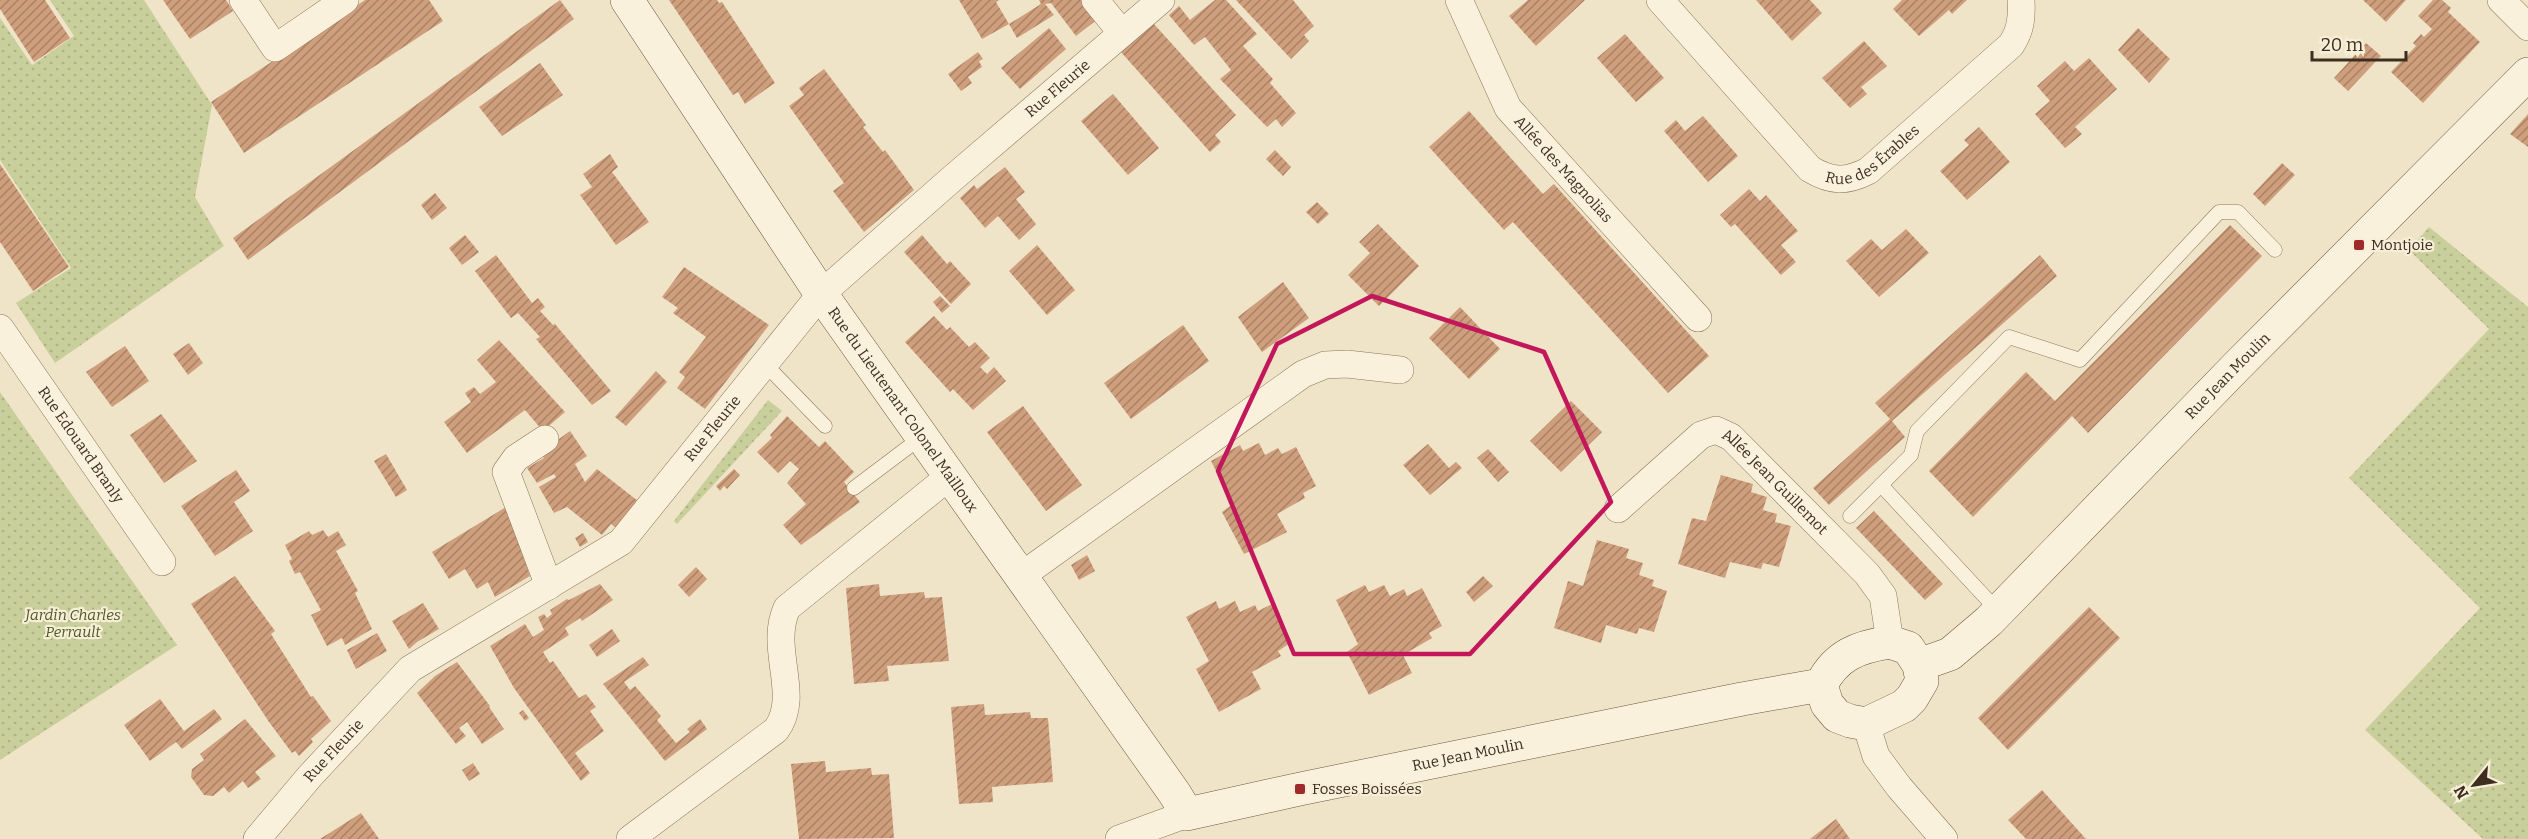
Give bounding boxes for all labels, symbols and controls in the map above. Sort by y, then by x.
scale bar [2312,24,2406,62]
text: 20 m [2321,34,2363,56]
street label: Rue Fleurie [1021,56,1094,121]
street label: Allée des Magnolias [1510,112,1616,226]
street label: Rue des Érables [1824,121,1923,188]
place label: Montjoie [2371,236,2433,254]
marker: Montjoie [2352,238,2366,252]
street label: Rue du Lieutenant Colonel Mailloux [824,304,982,516]
street label: Rue Jean Moulin [2182,329,2274,423]
street label: Rue Edouard Branly [34,383,127,507]
street label: Rue Fleurie [681,392,745,465]
street label: Allée Jean Guillemot [1719,425,1832,539]
park label: Jardin Charles Perrault [23,606,121,641]
street label: Rue Fleurie [300,716,367,786]
street label: Rue Jean Moulin [1410,735,1525,775]
north arrow [2444,755,2504,815]
place label: Fosses Boissées [1312,780,1422,798]
marker: Fosses Boissées [1293,782,1307,796]
text: N [2450,782,2473,802]

